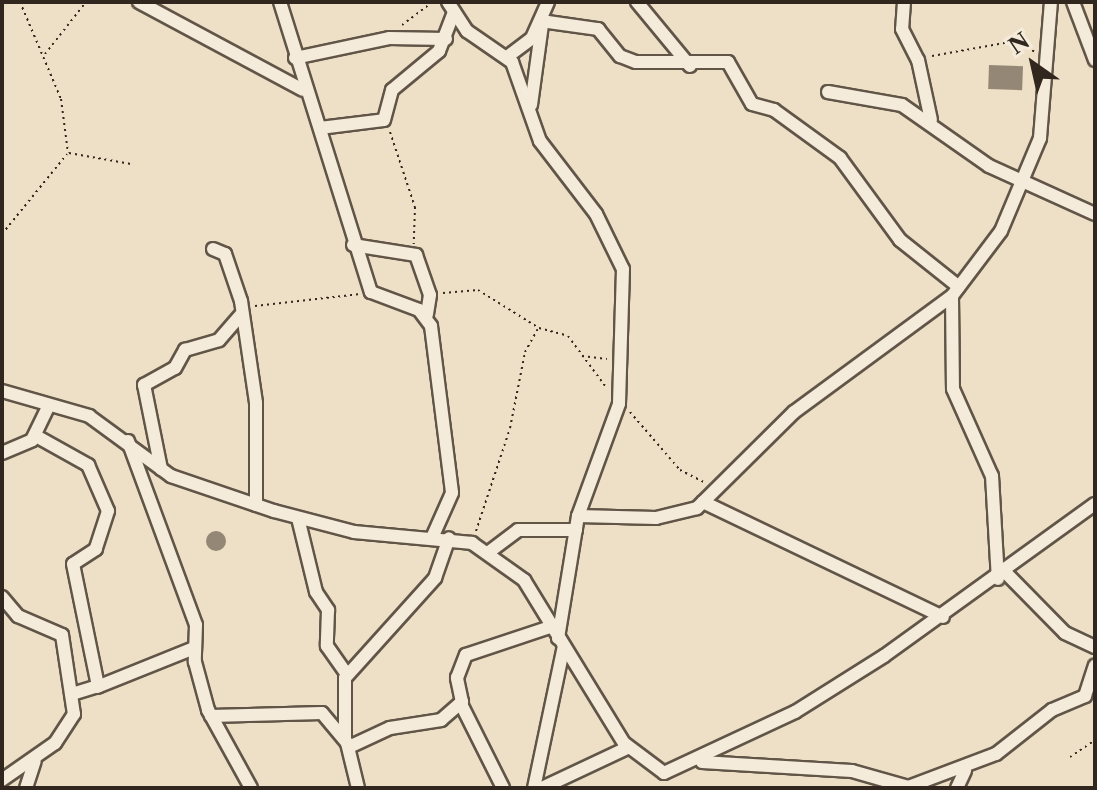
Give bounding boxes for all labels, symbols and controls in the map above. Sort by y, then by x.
north arrow [993,24,1073,104]
text: N [1004,27,1035,60]

